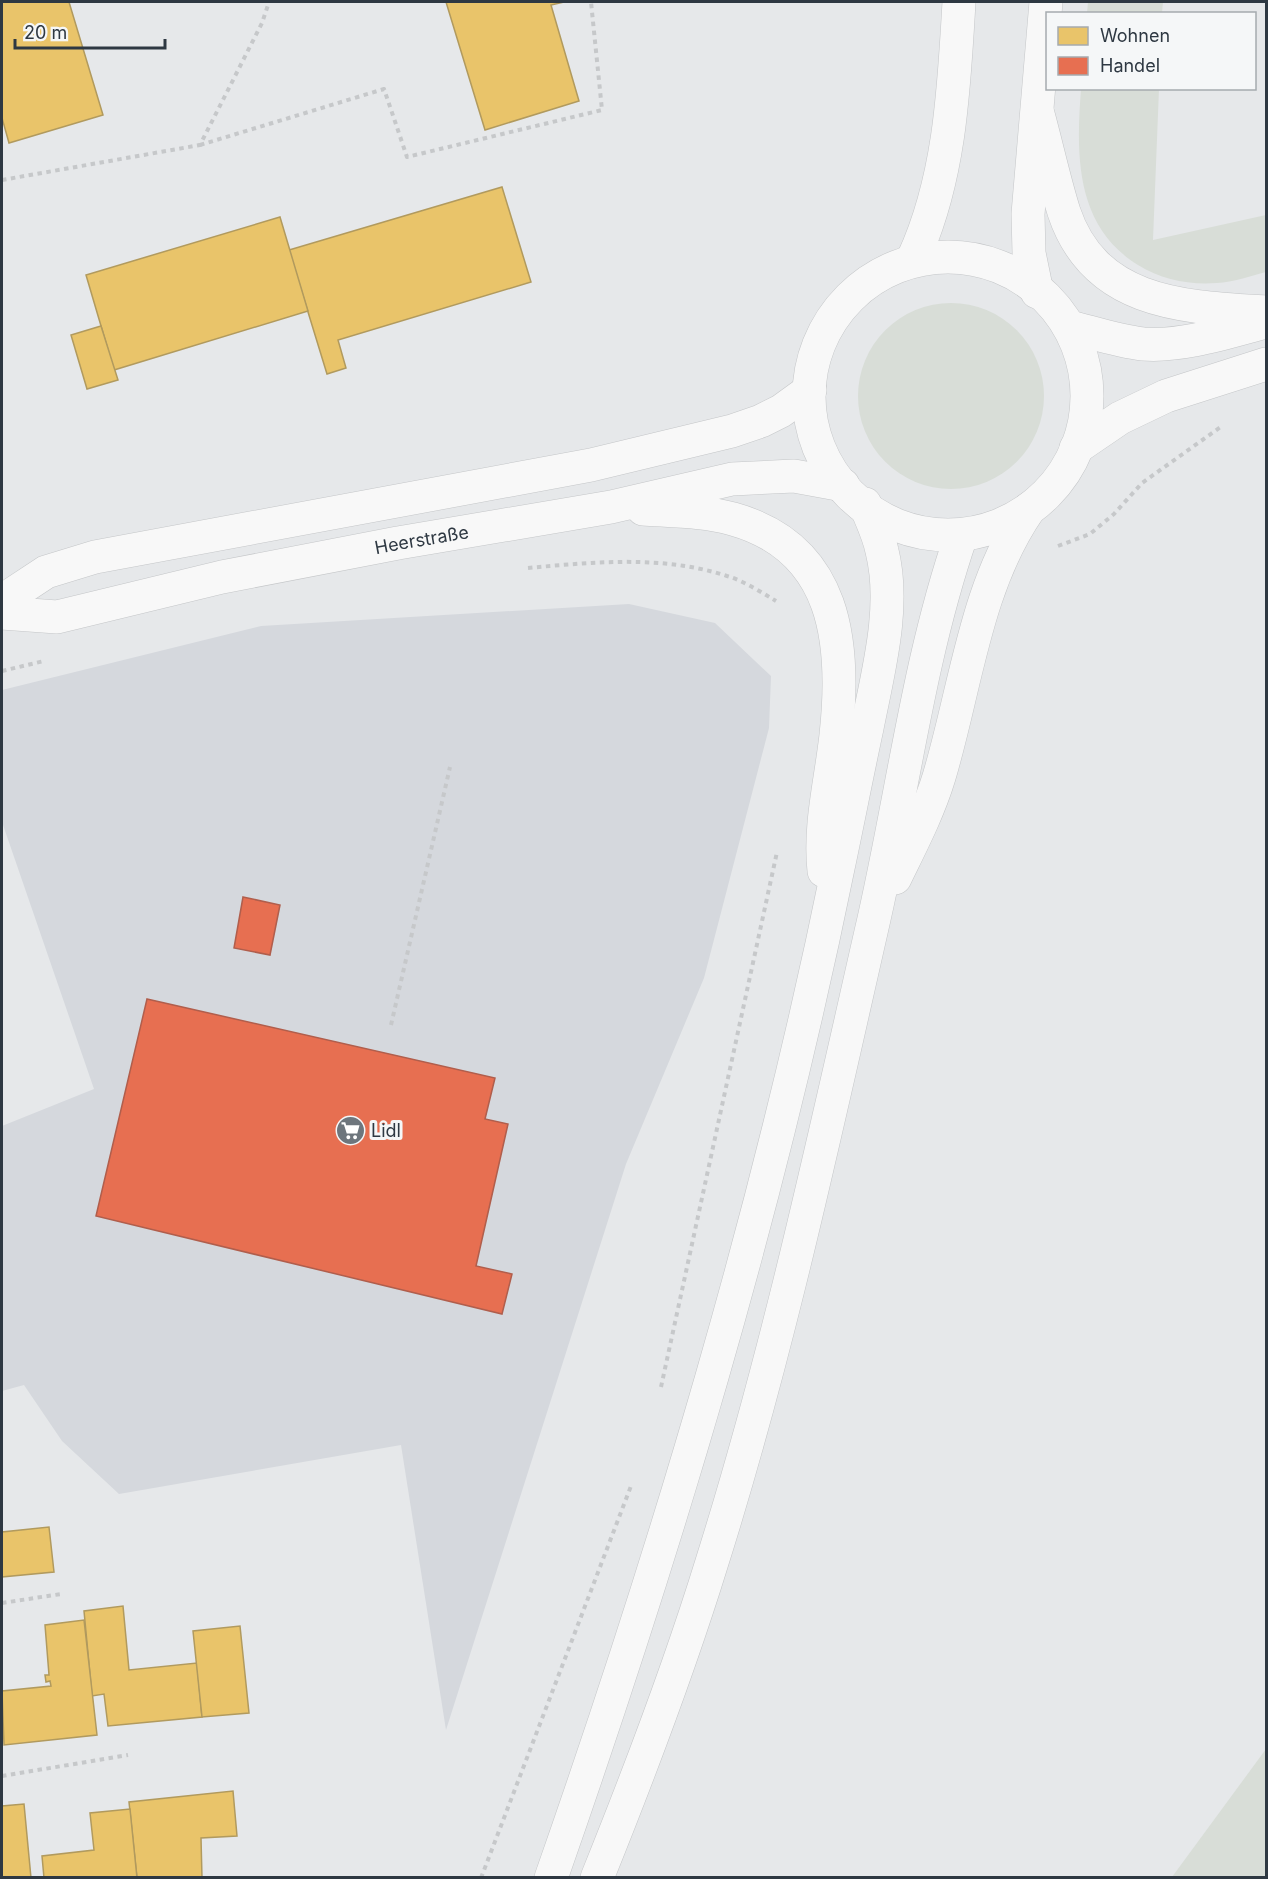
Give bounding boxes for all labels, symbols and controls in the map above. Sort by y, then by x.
scale bar [15,12,165,50]
legend [1046,12,1256,90]
text: 20 m [24,22,67,43]
text: Wohnen [1100,25,1170,46]
text: Handel [1100,55,1160,76]
street label: Heerstraße [373,521,470,558]
supermarket icon: Lidl [334,1114,366,1146]
place label: Lidl [371,1120,401,1141]

